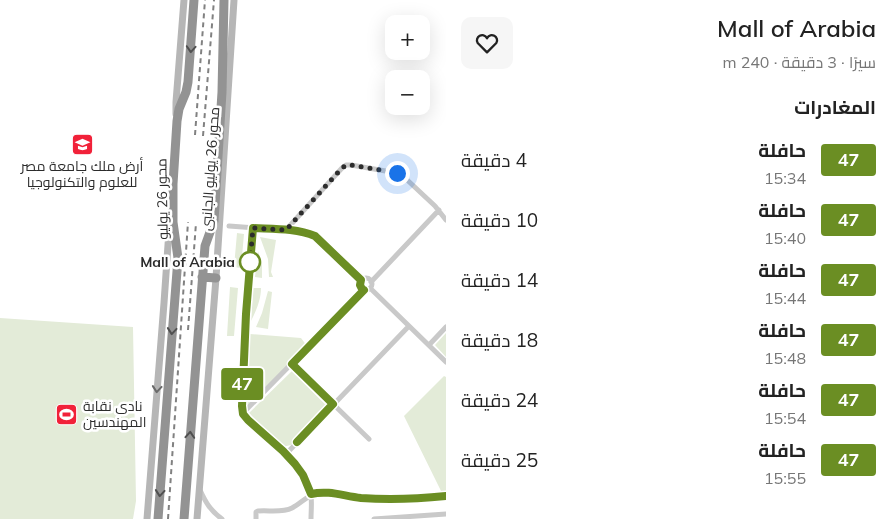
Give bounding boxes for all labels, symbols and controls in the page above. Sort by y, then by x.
text: Mall of Arabia [717,13,876,43]
map controls [385,15,430,115]
button: + [385,15,430,60]
button: heart [461,17,513,69]
one-way arrow [185,45,196,53]
text: سيرًا · 3 دقيقة · 240 m [722,52,876,72]
button: − [385,70,430,115]
text: المغادرات [794,95,876,119]
street label: محور 26 يوليو الجانبى [197,106,223,232]
school or university icon: أرض ملك جامعة مصر للعلوم والتكنولوجيا [70,132,94,156]
text: حافلة [758,138,806,162]
text: 4 دقيقة [461,148,527,172]
text: 47 [838,148,859,171]
place label: أرض ملك جامعة مصر للعلوم والتكنولوجيا [20,157,143,192]
street label: محور 26 يوليو [152,158,172,240]
your location [385,161,410,186]
text: 15:34 [764,168,806,188]
text: حافلة [758,198,806,222]
text: 10 دقيقة [461,208,538,232]
text: 47 [838,208,859,231]
text: 15:40 [764,228,806,248]
marker: Mall of Arabia [239,251,261,273]
place label: Mall of Arabia [140,253,235,271]
text: حافلة [758,258,806,282]
text: 14 دقيقة [461,268,538,292]
text: 47 [838,268,859,291]
text: 15:44 [764,288,806,308]
text: حافلة [758,318,806,342]
one-way arrow [167,327,178,335]
text: 18 دقيقة [461,328,538,352]
text: 47 [838,328,859,351]
text: 15:48 [764,348,806,368]
line badge: 47 [220,368,264,400]
text: 47 [231,372,253,395]
text: حافلة [758,378,806,402]
one-way arrow [152,385,163,393]
text: 24 دقيقة [461,388,538,412]
text: 47 [838,388,859,411]
place label: نادى نقابة المهندسين [83,397,146,431]
sports icon: نادى نقابة المهندسين [55,402,79,426]
text: 15:54 [764,408,806,428]
one-way arrow [185,431,196,439]
text: حافلة [758,438,806,462]
text: 25 دقيقة [461,448,538,472]
text: 47 [838,448,859,471]
text: 15:55 [764,468,806,488]
one-way arrow [154,489,165,497]

